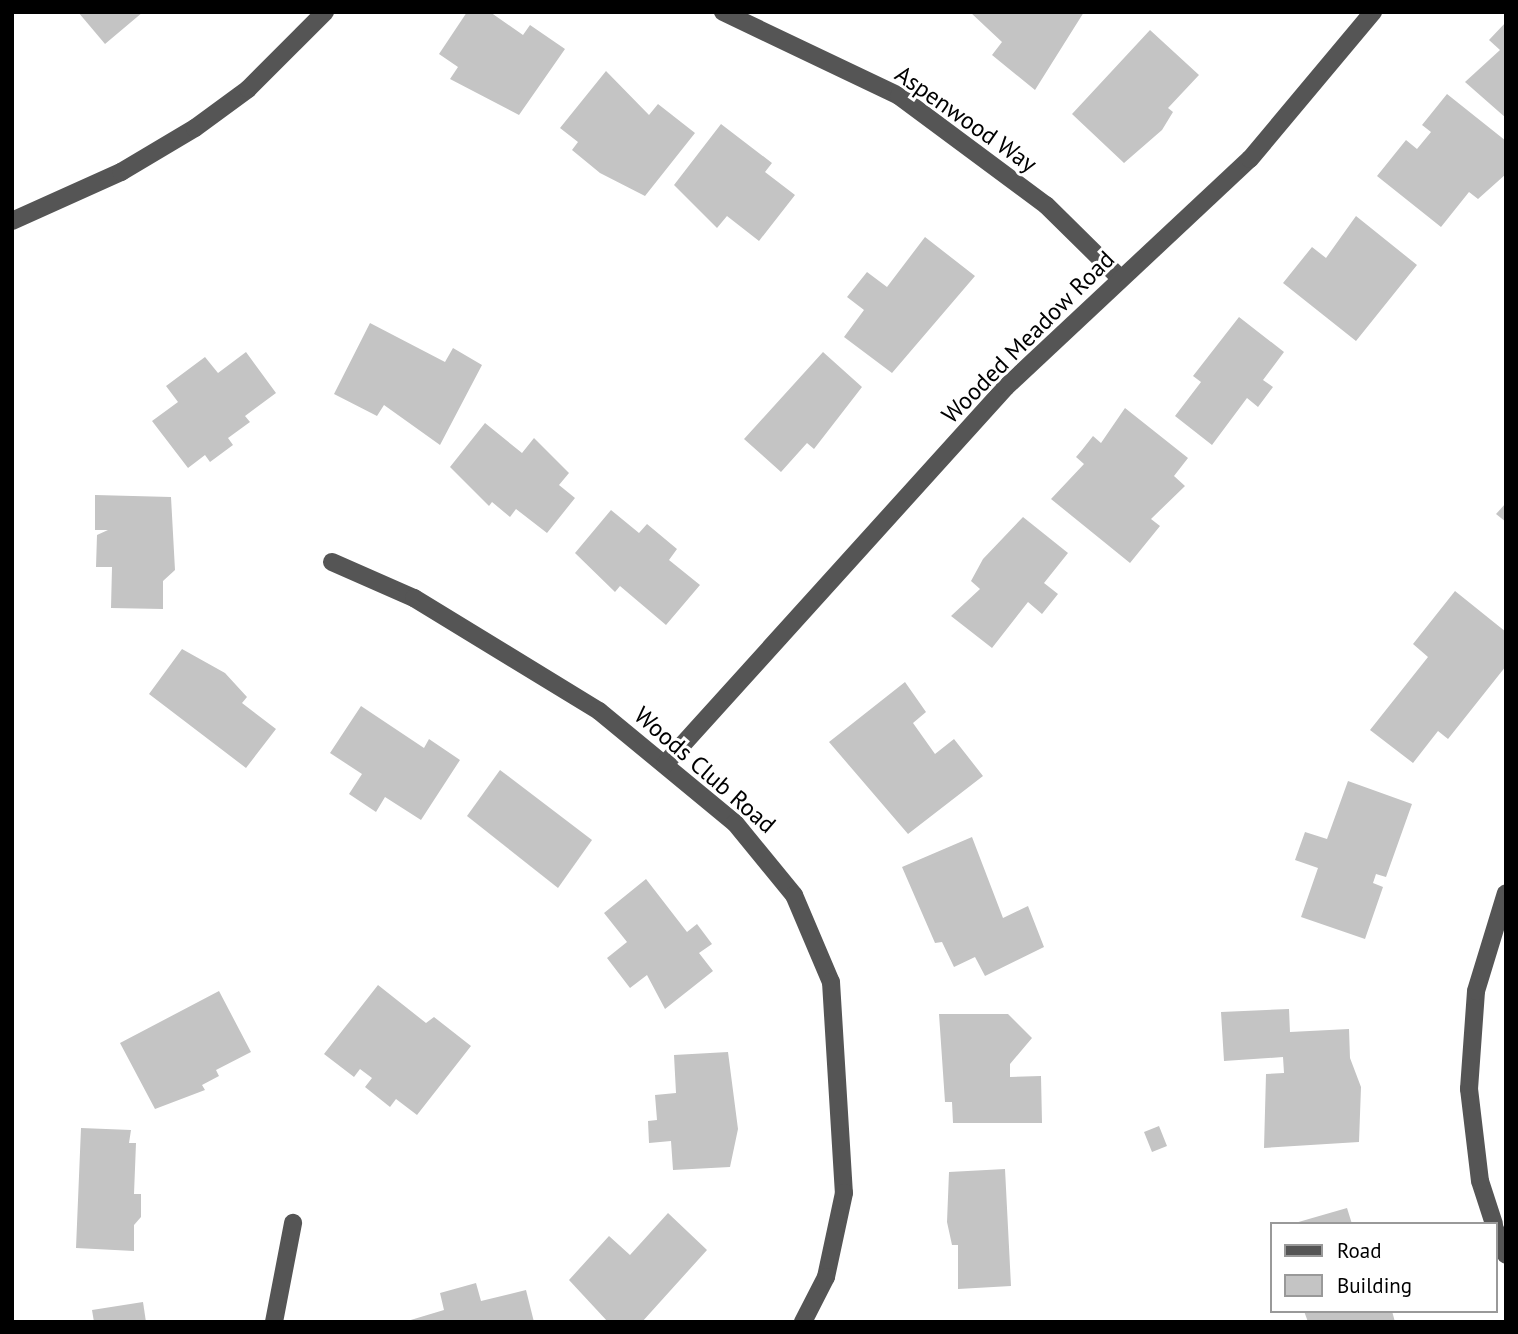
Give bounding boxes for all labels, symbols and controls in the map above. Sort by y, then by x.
street label: Aspenwood Way [889,59,1043,179]
street label: Wooded Meadow Road [936,245,1120,429]
street label: Woods Club Road [628,701,782,839]
legend [1270,1222,1497,1313]
text: Road [1337,1237,1381,1264]
text: Building [1337,1272,1412,1299]

